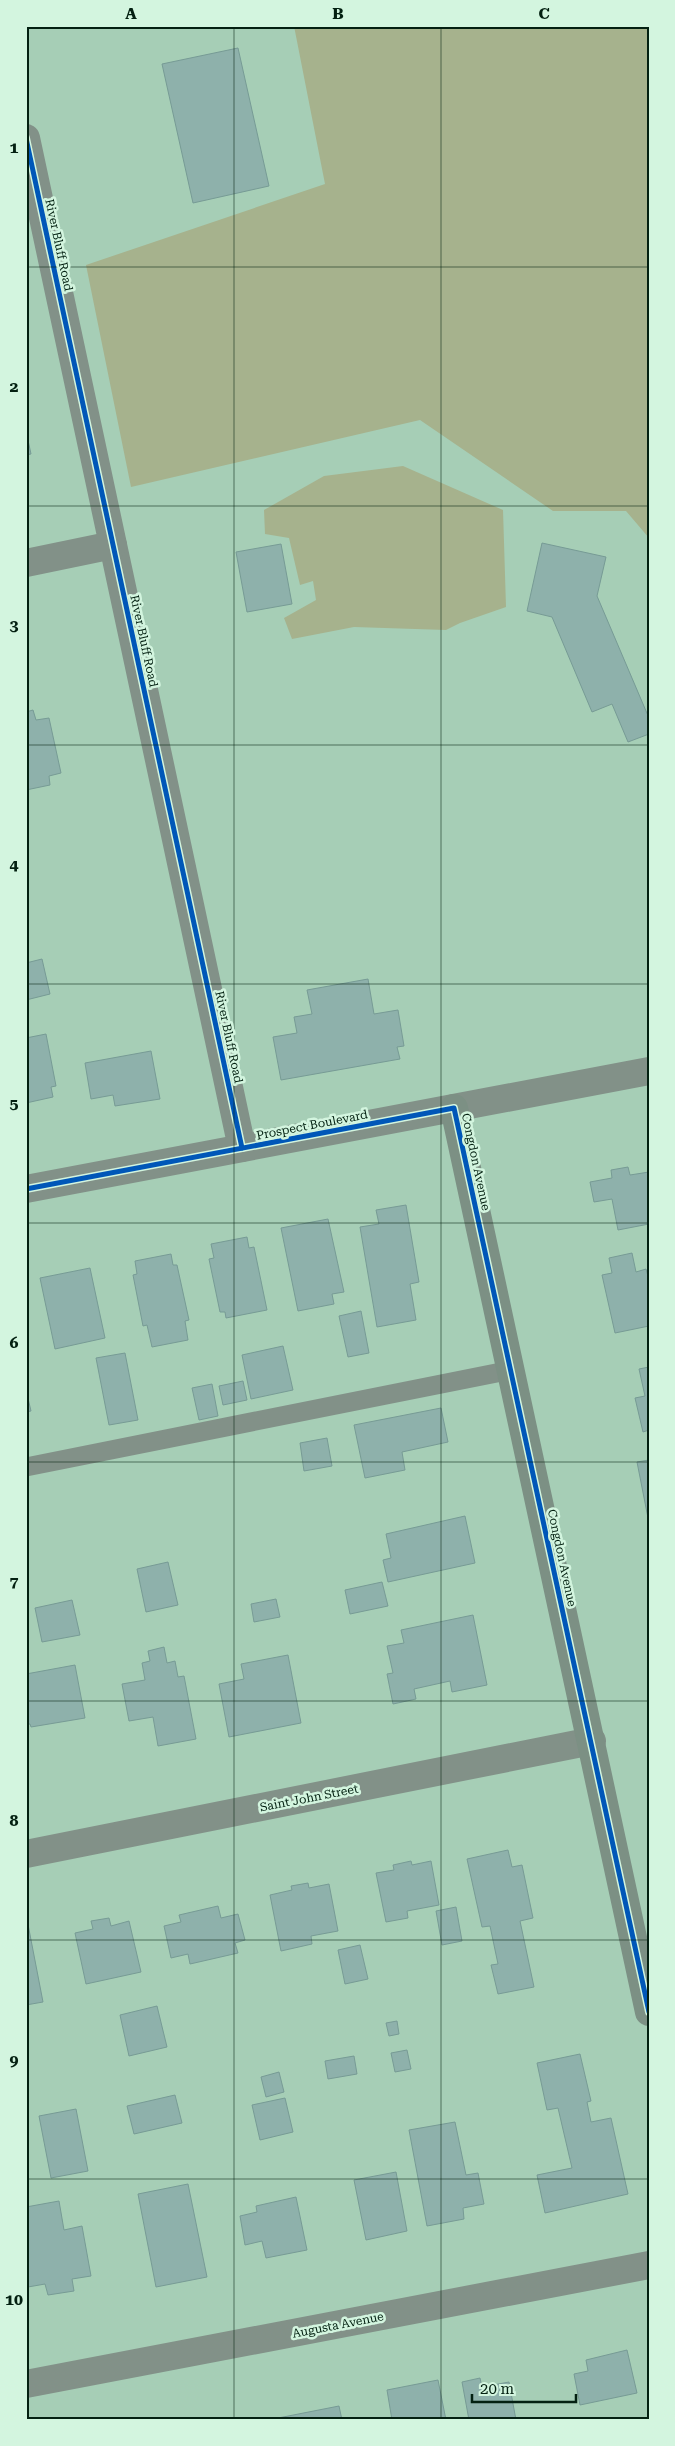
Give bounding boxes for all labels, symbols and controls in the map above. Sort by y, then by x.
text: A [125,4,137,23]
text: B [332,4,344,23]
text: C [538,4,550,23]
text: 1 [10,138,19,157]
street label: River Bluff Road [42,198,76,293]
text: 2 [10,377,19,396]
street label: River Bluff Road [127,594,161,689]
text: 3 [10,616,19,635]
text: 4 [10,855,19,874]
street label: River Bluff Road [212,990,246,1085]
text: 5 [10,1094,19,1113]
street label: Prospect Boulevard [255,1107,369,1143]
street label: Congdon Avenue [459,1112,493,1212]
text: 6 [10,1333,19,1352]
street label: Congdon Avenue [545,1508,579,1608]
text: 7 [10,1572,19,1591]
street label: Saint John Street [259,1781,360,1814]
text: 8 [10,1811,19,1830]
text: 9 [10,2051,19,2070]
text: 10 [5,2290,23,2309]
street label: Augusta Avenue [291,2309,385,2341]
scale bar [472,2371,576,2403]
text: 20 m [480,2380,515,2398]

